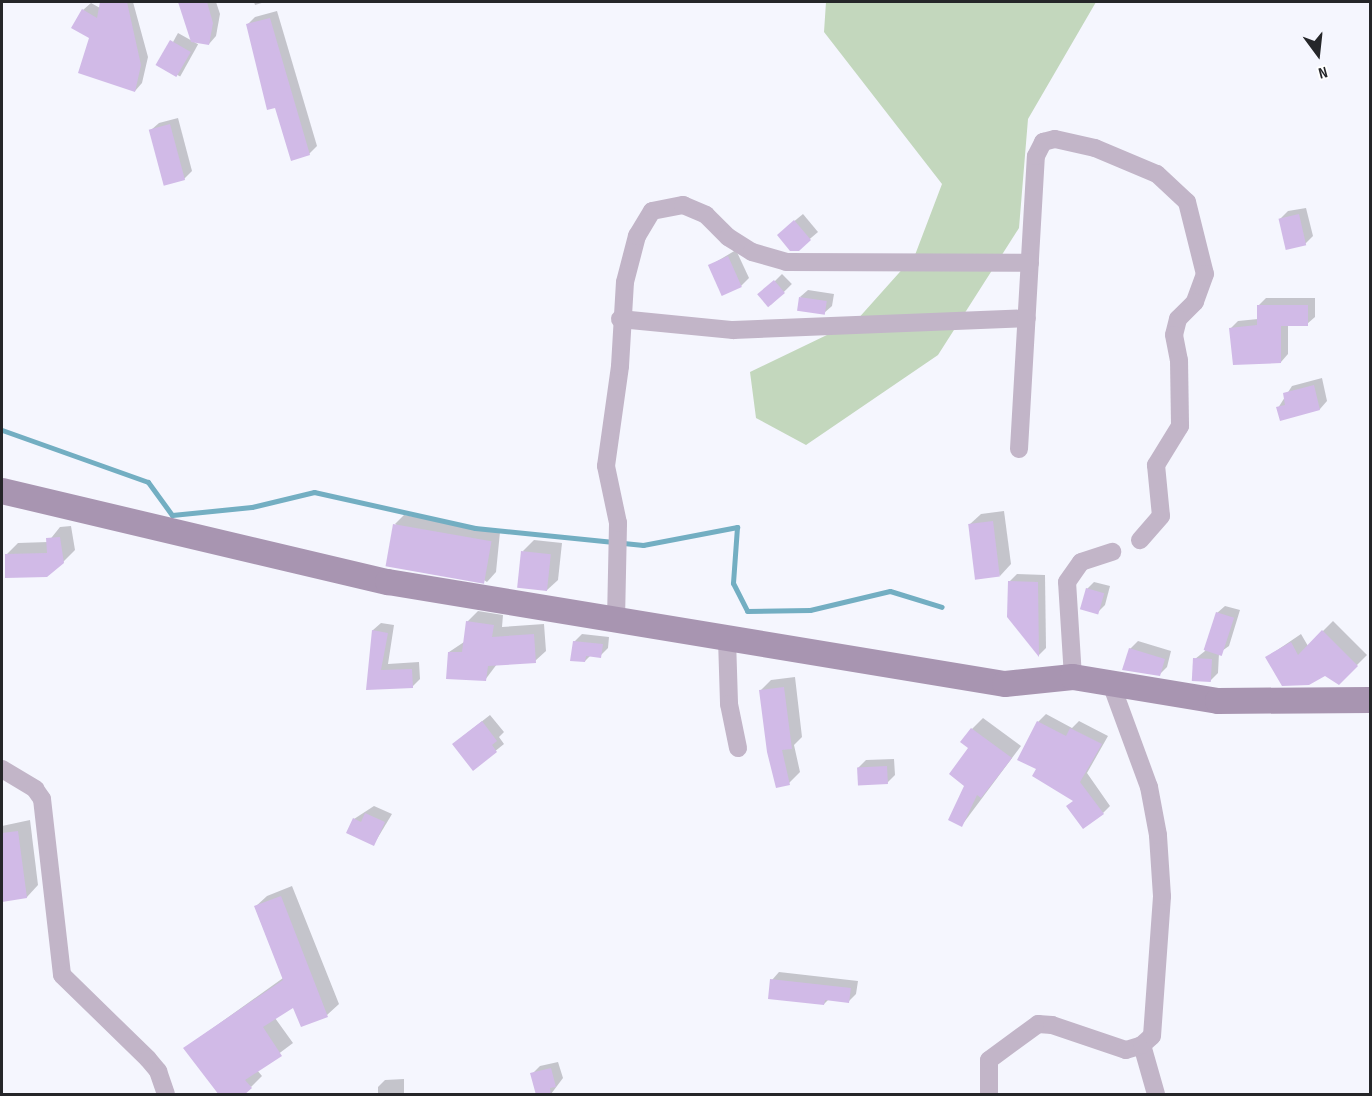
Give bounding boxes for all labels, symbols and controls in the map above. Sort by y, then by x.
north arrow [1288,24,1348,84]
text: N [1316,62,1329,82]

